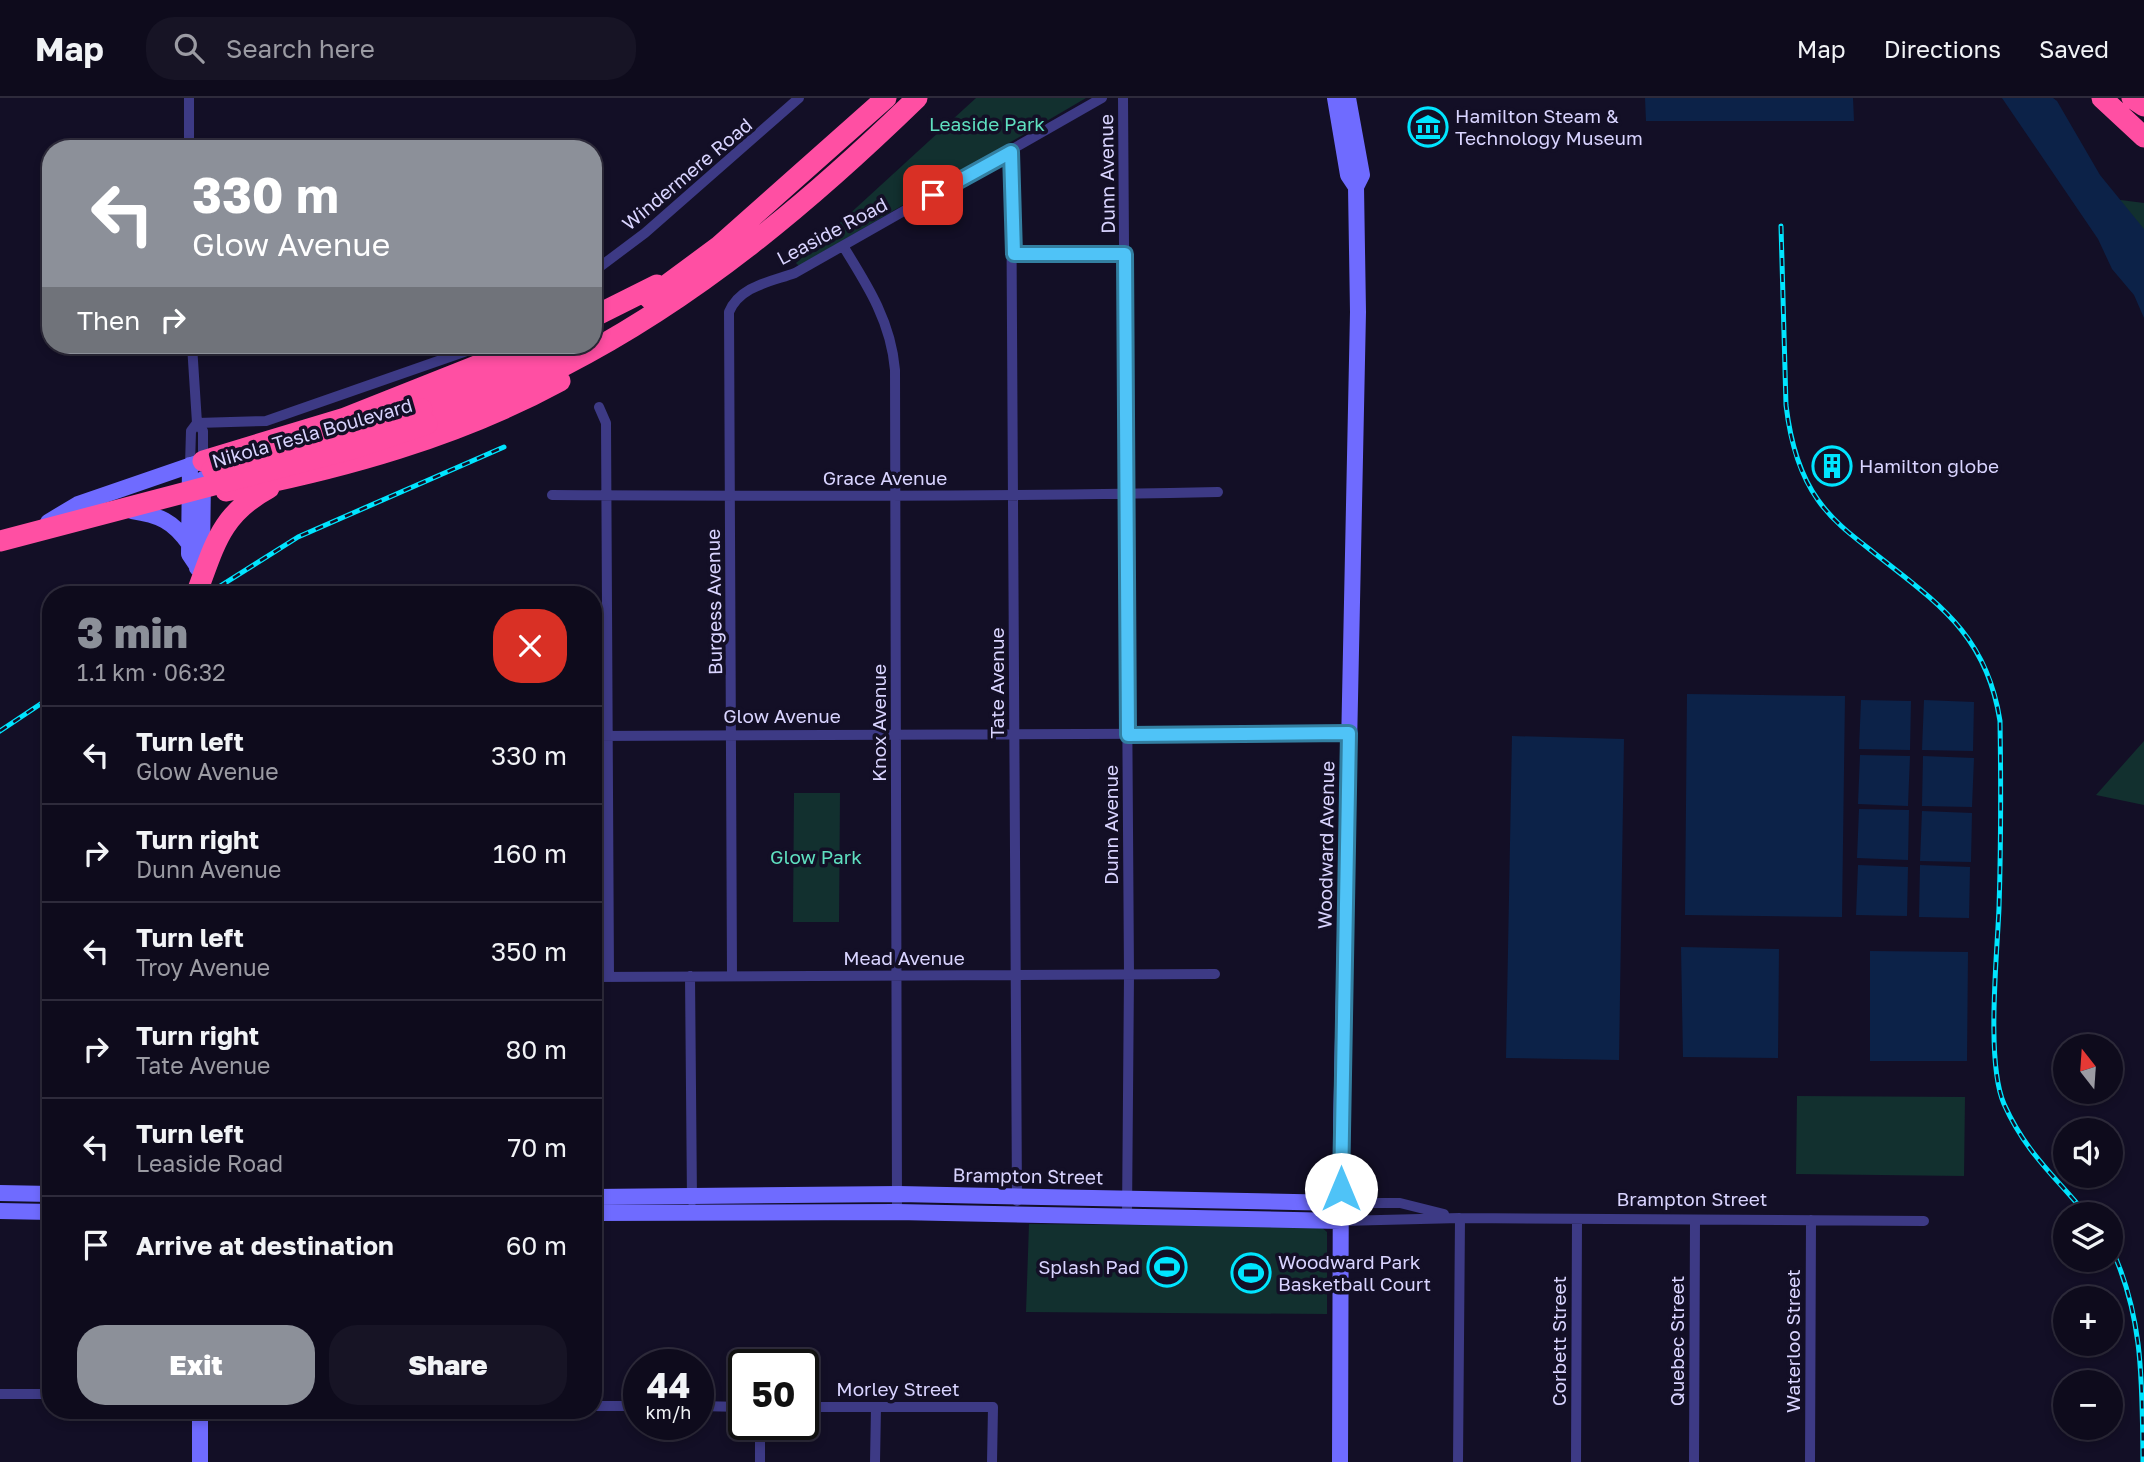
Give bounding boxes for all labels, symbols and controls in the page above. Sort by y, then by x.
search box [146,17,636,80]
text: Map [35,29,104,68]
icon: search [170,29,208,67]
text: Search here [226,33,375,64]
text: Map [1797,34,1846,63]
text: Directions [1884,34,2001,63]
text: Saved [2039,34,2109,63]
place label: Hamilton Steam & Technology Museum [1455,104,1643,149]
museum icon: Hamilton Steam & Technology Museum [1407,106,1449,148]
park label: Leaside Park [929,112,1045,135]
street label: Windermere Road [617,113,756,235]
street label: Dunn Avenue [1094,114,1119,234]
text: 330 m [192,165,339,224]
pin [903,165,963,225]
icon: left [77,168,168,259]
icon: arrive [914,176,952,214]
street label: Leaside Road [773,192,891,269]
text: Glow Avenue [192,225,390,263]
icon: right [154,301,192,339]
text: Then [77,305,140,336]
street label: Nikola Tesla Boulevard [209,393,415,472]
building icon: Hamilton globe [1811,445,1853,487]
place label: Hamilton globe [1859,454,1999,477]
street label: Grace Avenue [823,466,947,489]
street label: Burgess Avenue [701,529,726,675]
text: 3 min [77,607,188,657]
button: close [493,609,567,683]
street label: Tate Avenue [985,627,1008,739]
text: 1.1 km · 06:32 [77,658,226,686]
street label: Knox Avenue [867,664,890,782]
street label: Glow Avenue [723,704,841,727]
text: Turn left [136,726,244,757]
icon: left [77,736,115,774]
text: 330 m [491,740,567,771]
text: Glow Avenue [136,757,279,785]
street label: Woodward Avenue [1313,761,1338,929]
street label: Dunn Avenue [1099,765,1122,885]
text: Turn right [136,824,259,855]
icon: right [77,834,115,872]
text: 160 m [493,838,567,869]
park label: Glow Park [770,845,862,868]
text: Dunn Avenue [136,855,281,883]
text: Turn left [136,922,244,953]
icon: left [77,932,115,970]
text: 350 m [491,936,567,967]
street label: Mead Avenue [843,946,965,969]
text: Troy Avenue [136,953,270,981]
text: Turn right [136,1020,259,1051]
icon: right [77,1030,115,1068]
text: 80 m [506,1034,567,1065]
north arrow [2053,1034,2123,1104]
map controls [2053,1034,2123,1440]
text: Tate Avenue [136,1051,270,1079]
text: Turn left [136,1118,244,1149]
button: sound [2053,1118,2123,1188]
icon: left [77,1128,115,1166]
text: 70 m [508,1132,567,1163]
text: Leaside Road [136,1149,283,1177]
position arrow [1304,1152,1378,1226]
street label: Brampton Street [952,1163,1104,1188]
street label: Brampton Street [1617,1187,1767,1210]
button: layers [2053,1202,2123,1272]
icon: arrive [77,1226,115,1264]
text: Arrive at destination [136,1230,394,1261]
text: 60 m [506,1230,567,1261]
sports icon: Splash Pad [1146,1246,1188,1288]
place label: Woodward Park Basketball Court [1278,1250,1431,1295]
sports icon: Woodward Park Basketball Court [1230,1252,1272,1294]
place label: Splash Pad [1038,1255,1140,1278]
street label: Waterloo Street [1781,1269,1804,1413]
street label: Corbett Street [1547,1276,1570,1406]
street label: Quebec Street [1665,1276,1688,1406]
button: + [2053,1286,2123,1356]
button: Exit [77,1325,315,1405]
button: Share [329,1325,567,1405]
speed limit sign: 50 [728,1349,819,1440]
text: 44 [647,1364,690,1406]
button: − [2053,1370,2123,1440]
street label: Morley Street [836,1377,960,1400]
text: km/h [646,1401,691,1423]

